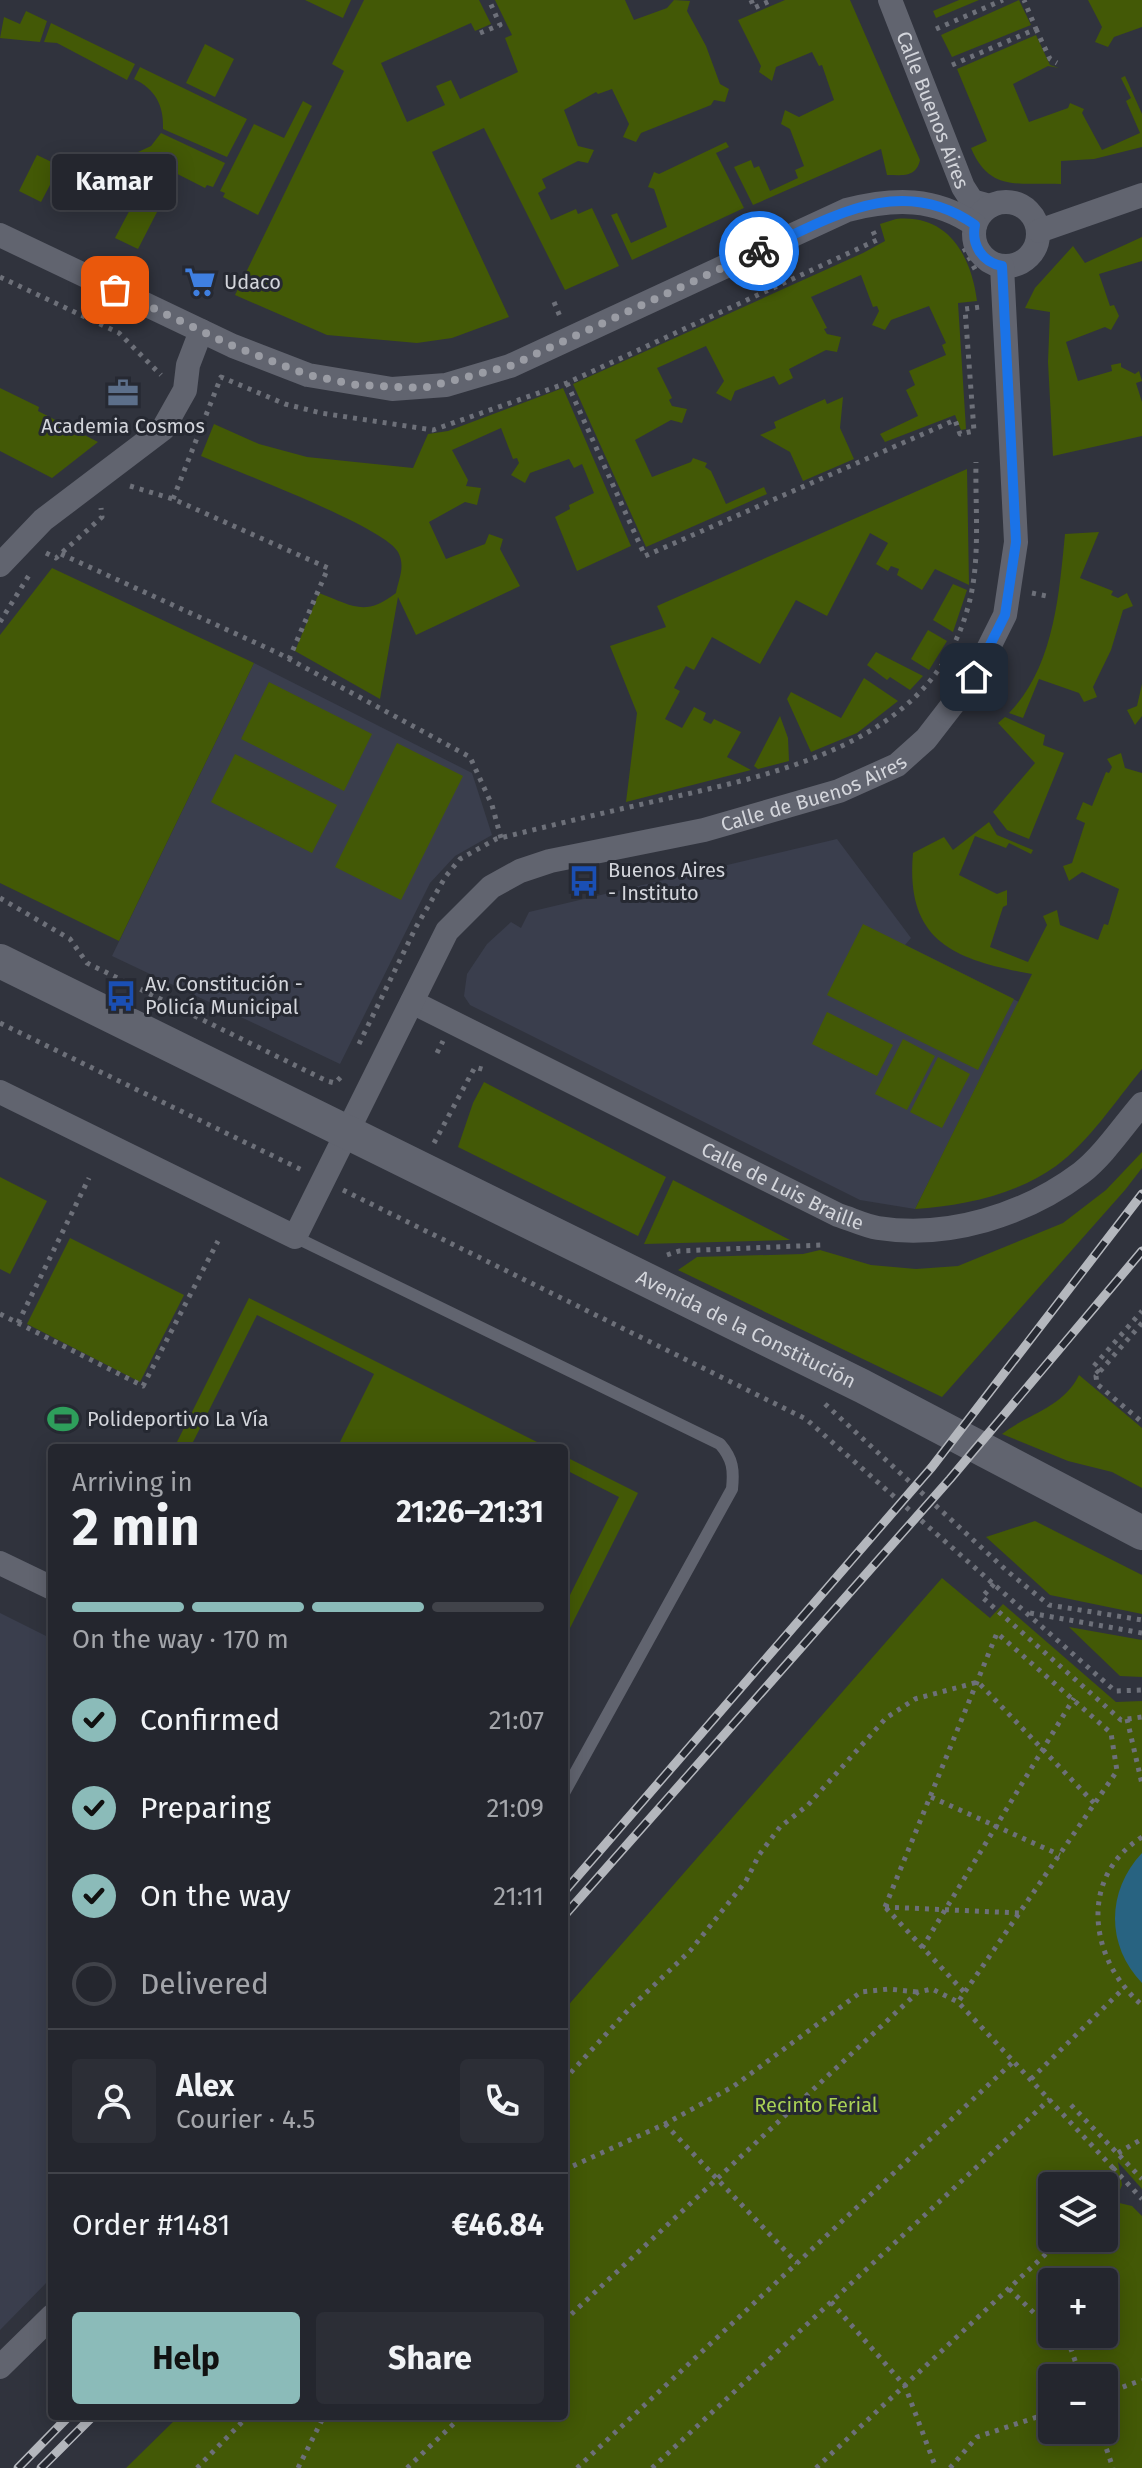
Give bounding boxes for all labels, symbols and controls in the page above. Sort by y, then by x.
street label: Calle Buenos Aires [891,28,974,192]
callout: Kamar [53,154,177,210]
text: Kamar [75,166,153,197]
courier [719,211,799,291]
icon: bike [737,229,781,273]
pin [81,256,149,324]
supermarket icon: Udaco [183,265,217,299]
icon: bag [93,268,137,312]
place label: Udaco [224,270,281,294]
office icon: Academia Cosmos [106,376,140,410]
place label: Academia Cosmos [41,414,205,438]
pin [940,643,1008,711]
icon: home [952,655,996,699]
street label: Calle de Buenos Aires [718,750,912,837]
place label: Buenos Aires - Instituto [608,858,725,905]
bus stop icon: Buenos Aires - Instituto [567,864,601,898]
place label: Av. Constitución - Policía Municipal [145,972,303,1019]
bus stop icon: Av. Constitución - Policía Municipal [104,979,138,1013]
street label: Calle de Luis Braille [697,1137,867,1235]
street label: Avenida de la Constitución [632,1265,860,1393]
sports icon: Polideportivo La Vía [46,1402,80,1436]
place label: Polideportivo La Vía [87,1407,269,1431]
text: Arriving in [72,1467,193,1498]
text: 21:26–21:31 [396,1494,544,1530]
text: 2 min [72,1496,200,1559]
text: On the way · 170 m [72,1624,289,1655]
icon: check [72,1698,116,1742]
text: Confirmed [140,1702,280,1738]
text: 21:07 [489,1705,544,1736]
icon: check [72,1786,116,1830]
text: Preparing [140,1790,271,1826]
text: 21:09 [486,1793,544,1824]
icon: check [72,1874,116,1918]
text: On the way [140,1878,291,1914]
text: 21:11 [493,1881,544,1912]
text: Delivered [140,1966,269,2002]
button: person [72,2059,156,2143]
button: phone [460,2059,544,2143]
text: Alex [176,2068,234,2104]
park label: Recinto Ferial [754,2093,878,2117]
text: Courier · 4.5 [176,2104,315,2135]
map controls [1038,2172,1118,2444]
button: layers [1038,2172,1118,2252]
text: Order #1481 [72,2207,230,2243]
text: €46.84 [452,2207,544,2243]
button: + [1038,2268,1118,2348]
button: Help [72,2312,300,2404]
button: Share [316,2312,544,2404]
button: − [1038,2364,1118,2444]

